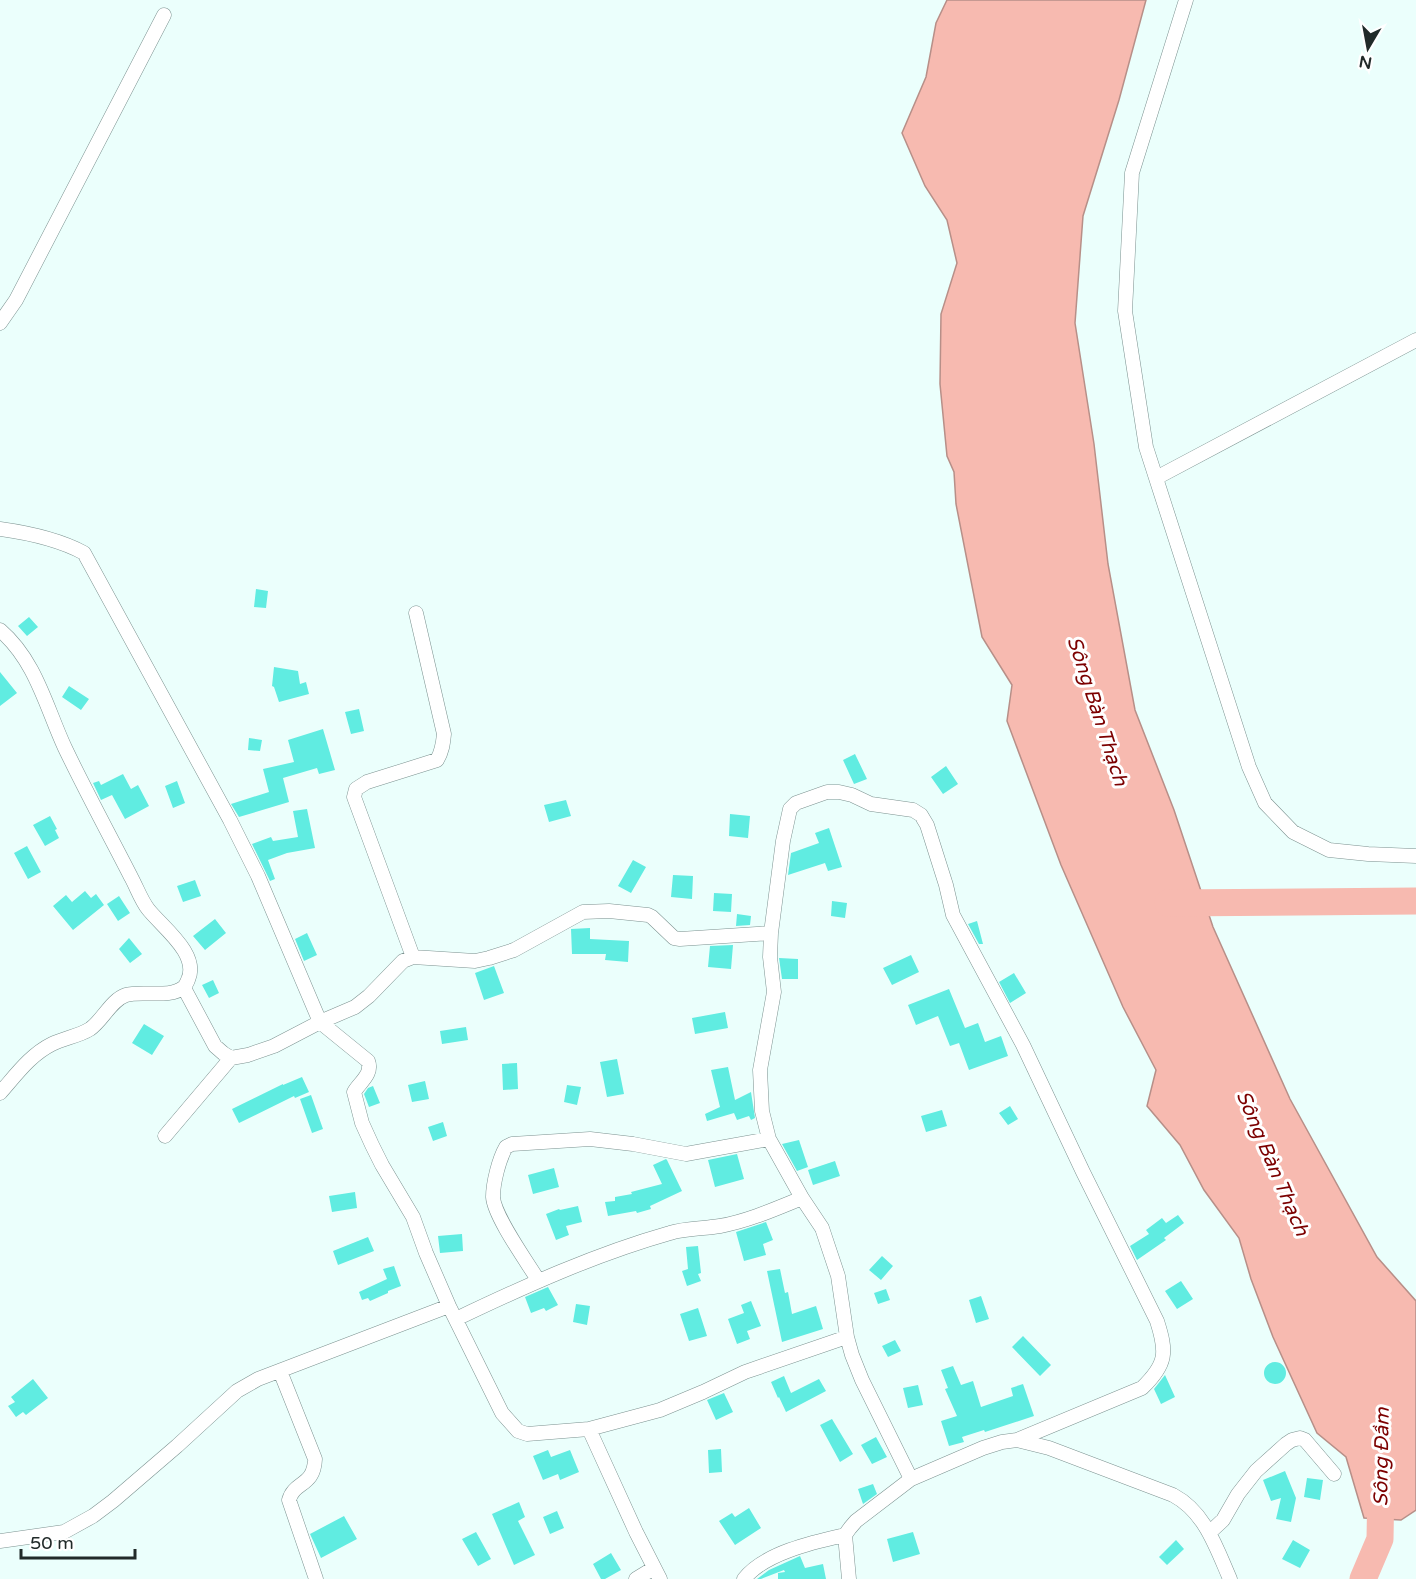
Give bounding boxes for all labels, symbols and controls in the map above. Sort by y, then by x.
north arrow [1338,18,1398,78]
text: N [1358,51,1374,73]
water label: Sông Bàn Thạch [1062,634,1133,790]
water label: Sông Bàn Thạch [1231,1087,1314,1240]
water label: Sông Đầm [1369,1407,1395,1507]
scale bar [21,1522,135,1560]
text: 50 m [30,1532,74,1554]

